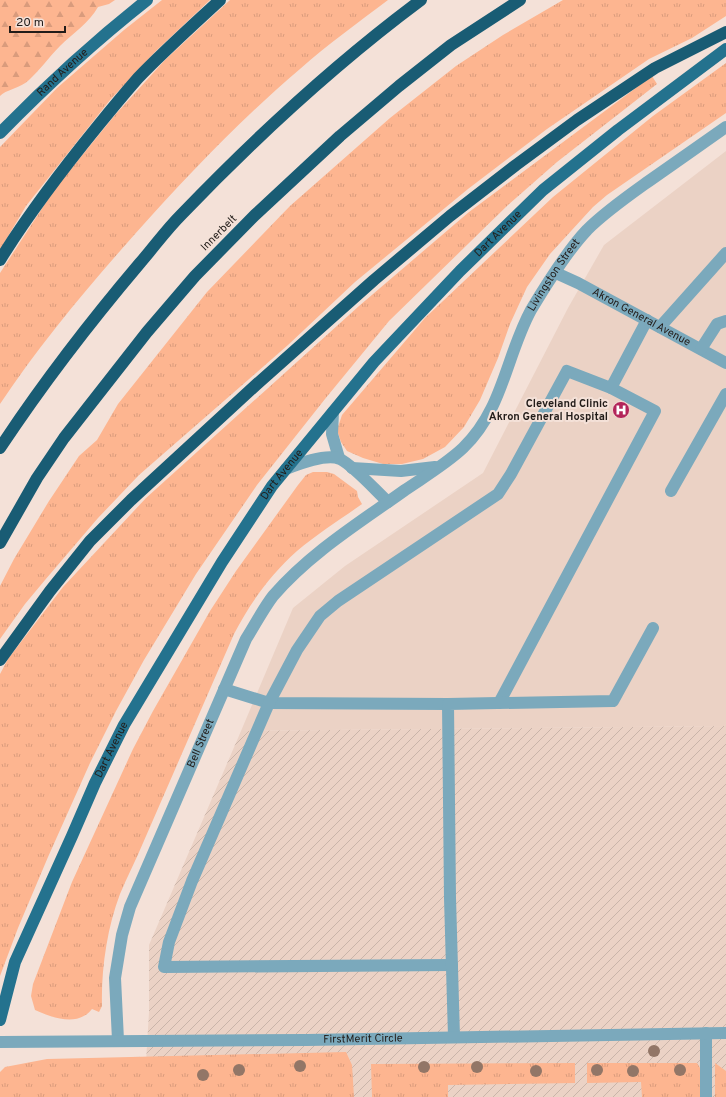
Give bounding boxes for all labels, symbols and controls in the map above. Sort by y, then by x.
scale bar [10,8,65,34]
text: 20 m [16,15,44,31]
street label: Rand Avenue [34,45,91,100]
street label: Dart Avenue [471,208,525,260]
street label: Innerbelt [198,212,240,254]
street label: Livingston Street [525,236,583,314]
street label: Akron General Avenue [589,285,693,350]
place label: Cleveland Clinic Akron General Hospital [489,397,608,424]
hospital icon: Cleveland Clinic Akron General Hospital [611,400,631,420]
street label: Dart Avenue [258,446,306,503]
street label: Bell Street [184,717,218,770]
street label: Dart Avenue [92,719,131,780]
street label: FirstMerit Circle [323,1031,403,1047]

